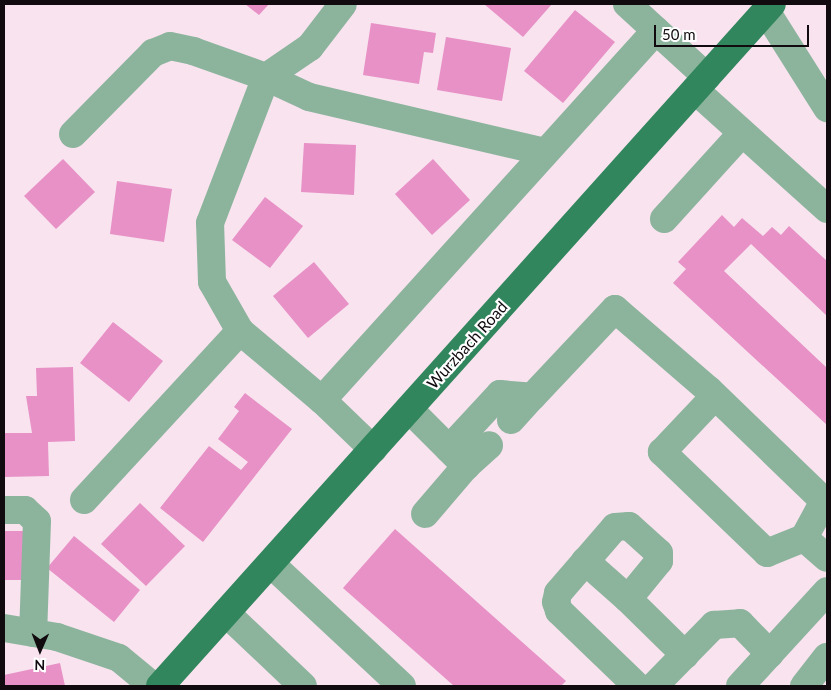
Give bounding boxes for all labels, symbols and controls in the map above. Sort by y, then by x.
scale bar [656,15,811,47]
text: 50 m [662,25,696,43]
street label: Wurzbach Road [423,297,511,393]
north arrow [15,625,65,675]
text: N [34,657,45,674]

